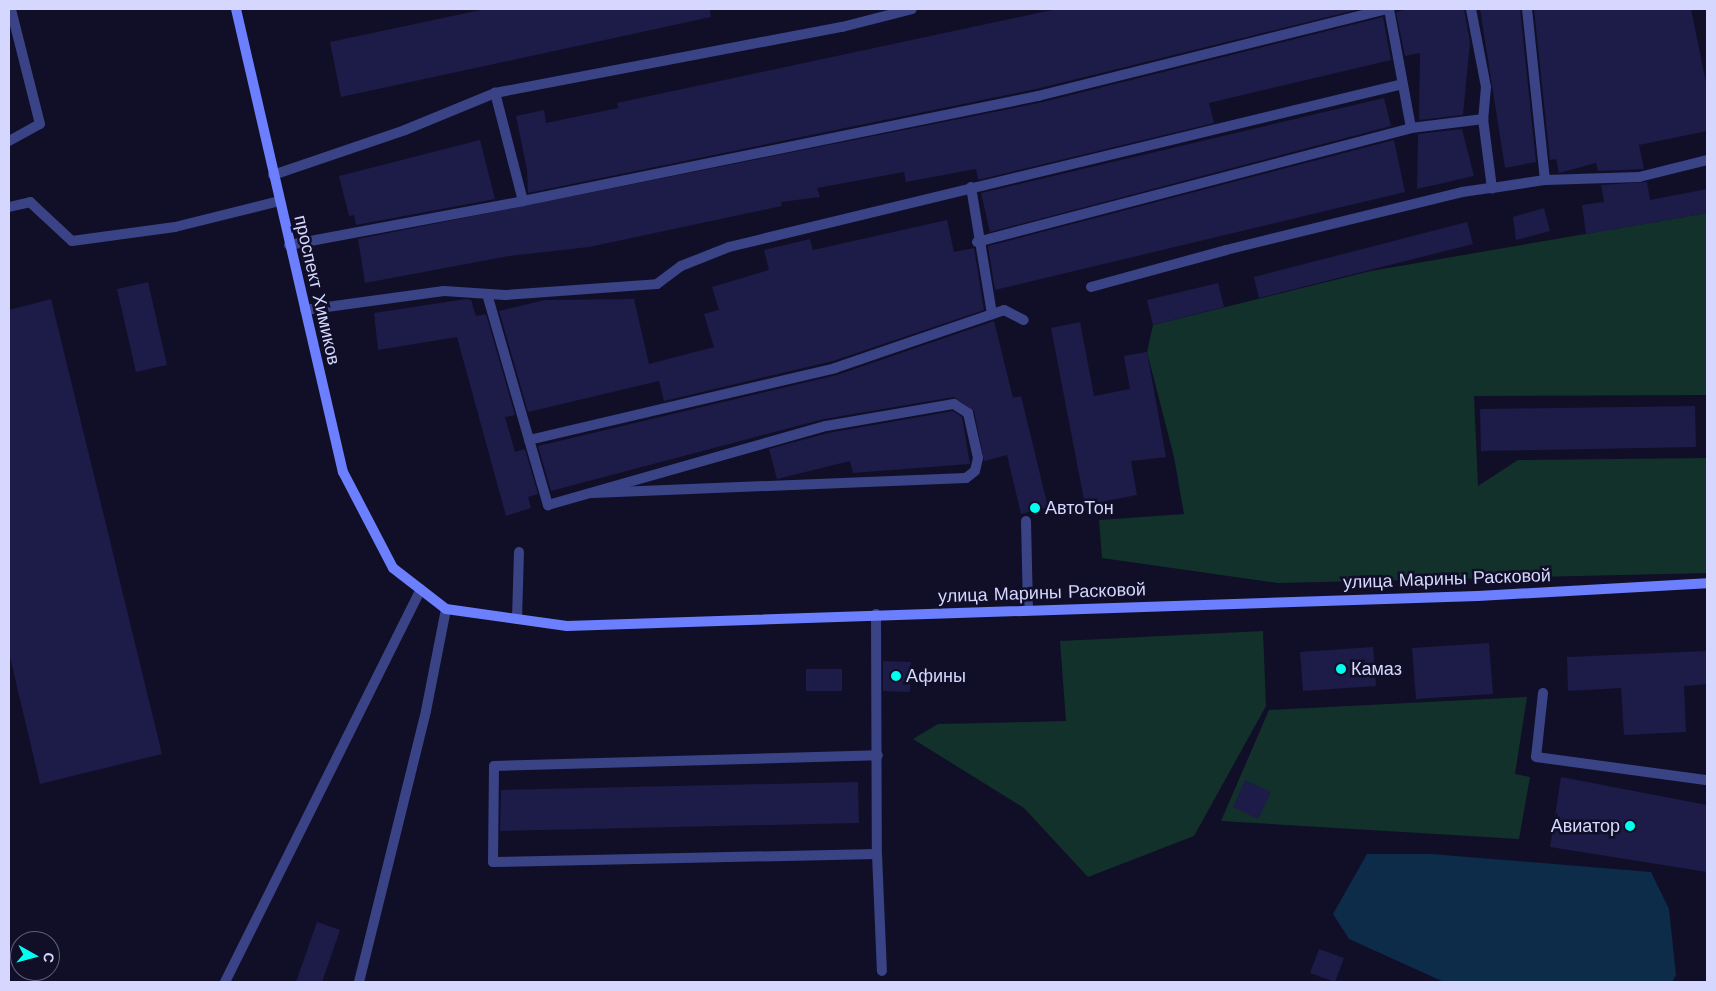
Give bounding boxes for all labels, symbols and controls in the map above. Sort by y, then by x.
street label: проспект Химиков [289,213,345,367]
place label: АвтоТон [1045,497,1114,519]
marker: АвтоТон [1029,502,1041,514]
street label: улица Марины Расковой [1343,565,1551,593]
street label: улица Марины Расковой [938,579,1146,607]
place label: Камаз [1351,658,1402,680]
marker: Камаз [1335,663,1347,675]
place label: Афины [906,665,966,687]
marker: Афины [890,670,902,682]
place label: Авиатор [1551,815,1620,837]
marker: Авиатор [1624,820,1636,832]
north arrow [10,931,60,981]
text: С [40,952,57,964]

